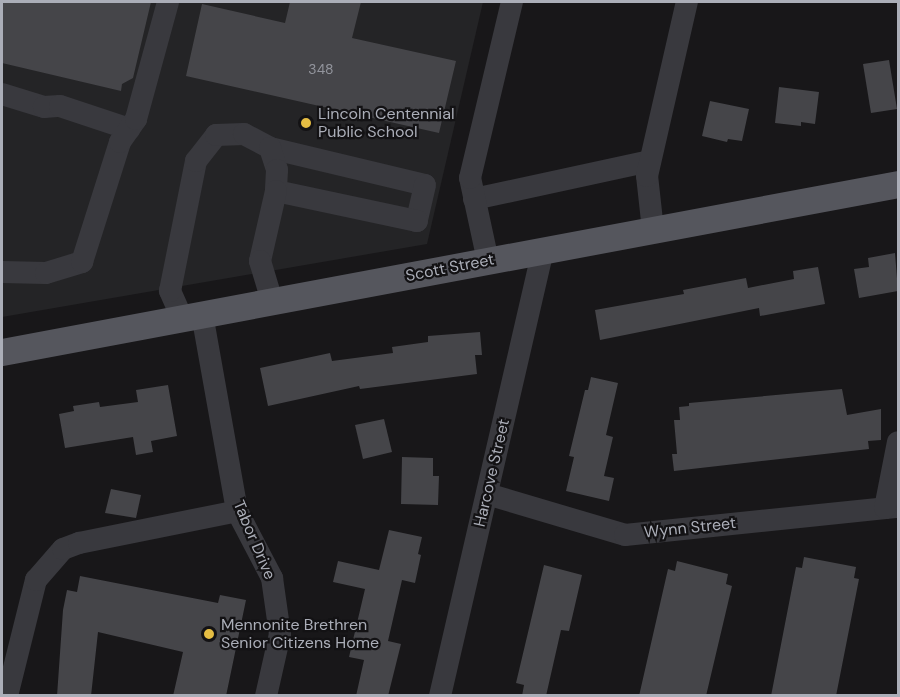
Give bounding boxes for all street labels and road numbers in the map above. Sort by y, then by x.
street label: Scott Street [404,250,496,286]
street label: Harcove Street [470,417,514,529]
street label: Tabor Drive [229,498,279,582]
street label: Wynn Street [643,514,737,542]

